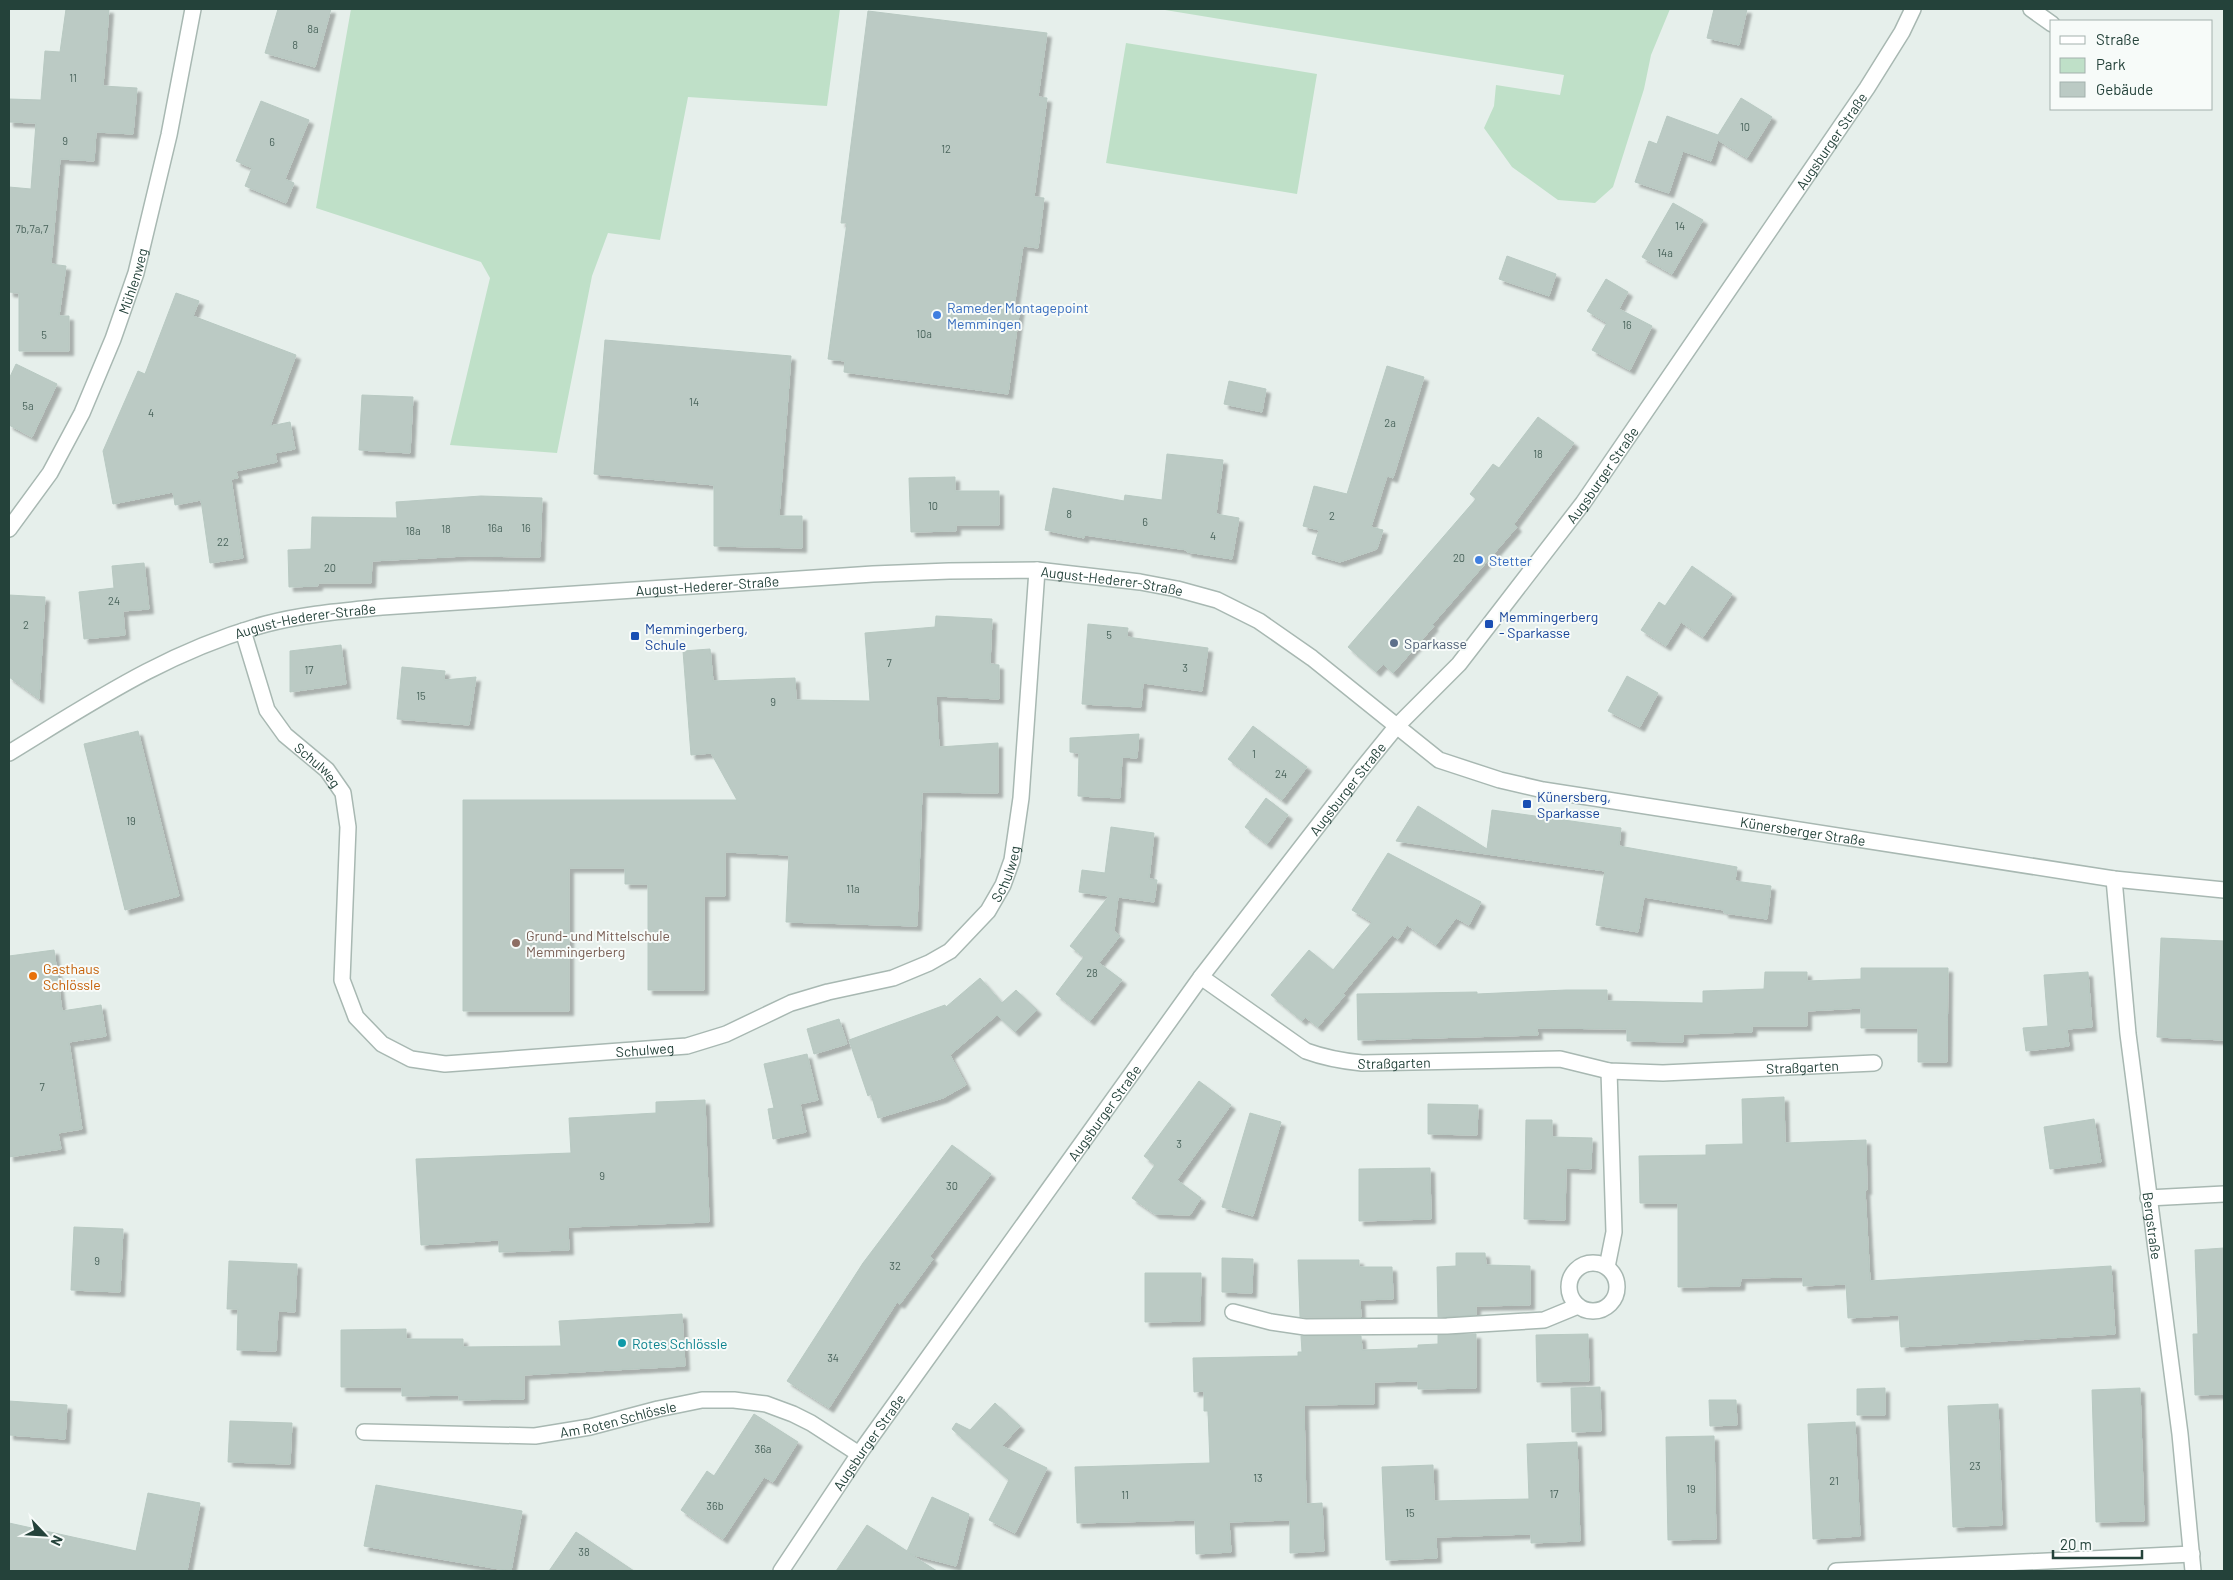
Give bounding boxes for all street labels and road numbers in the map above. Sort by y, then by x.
street label: Augsburger Straße [1792,89,1870,192]
street label: Mühlenweg [114,246,150,316]
street label: Augsburger Straße [1562,423,1641,526]
street label: August-Hederer-Straße [1040,562,1185,599]
street label: August-Hederer-Straße [635,572,780,598]
street label: August-Hederer-Straße [232,599,377,642]
street label: Schulweg [291,738,345,791]
street label: Augsburger Straße [1305,738,1389,839]
street label: Künersberger Straße [1739,812,1867,849]
street label: Schulweg [987,845,1022,905]
street label: Schulweg [615,1038,675,1060]
street label: Straßgarten [1357,1053,1431,1072]
street label: Straßgarten [1766,1056,1839,1077]
street label: Augsburger Straße [1064,1061,1144,1164]
street label: Bergstraße [2140,1191,2166,1261]
street label: Augsburger Straße [829,1390,908,1493]
street label: Am Roten Schlössle [559,1397,678,1440]

